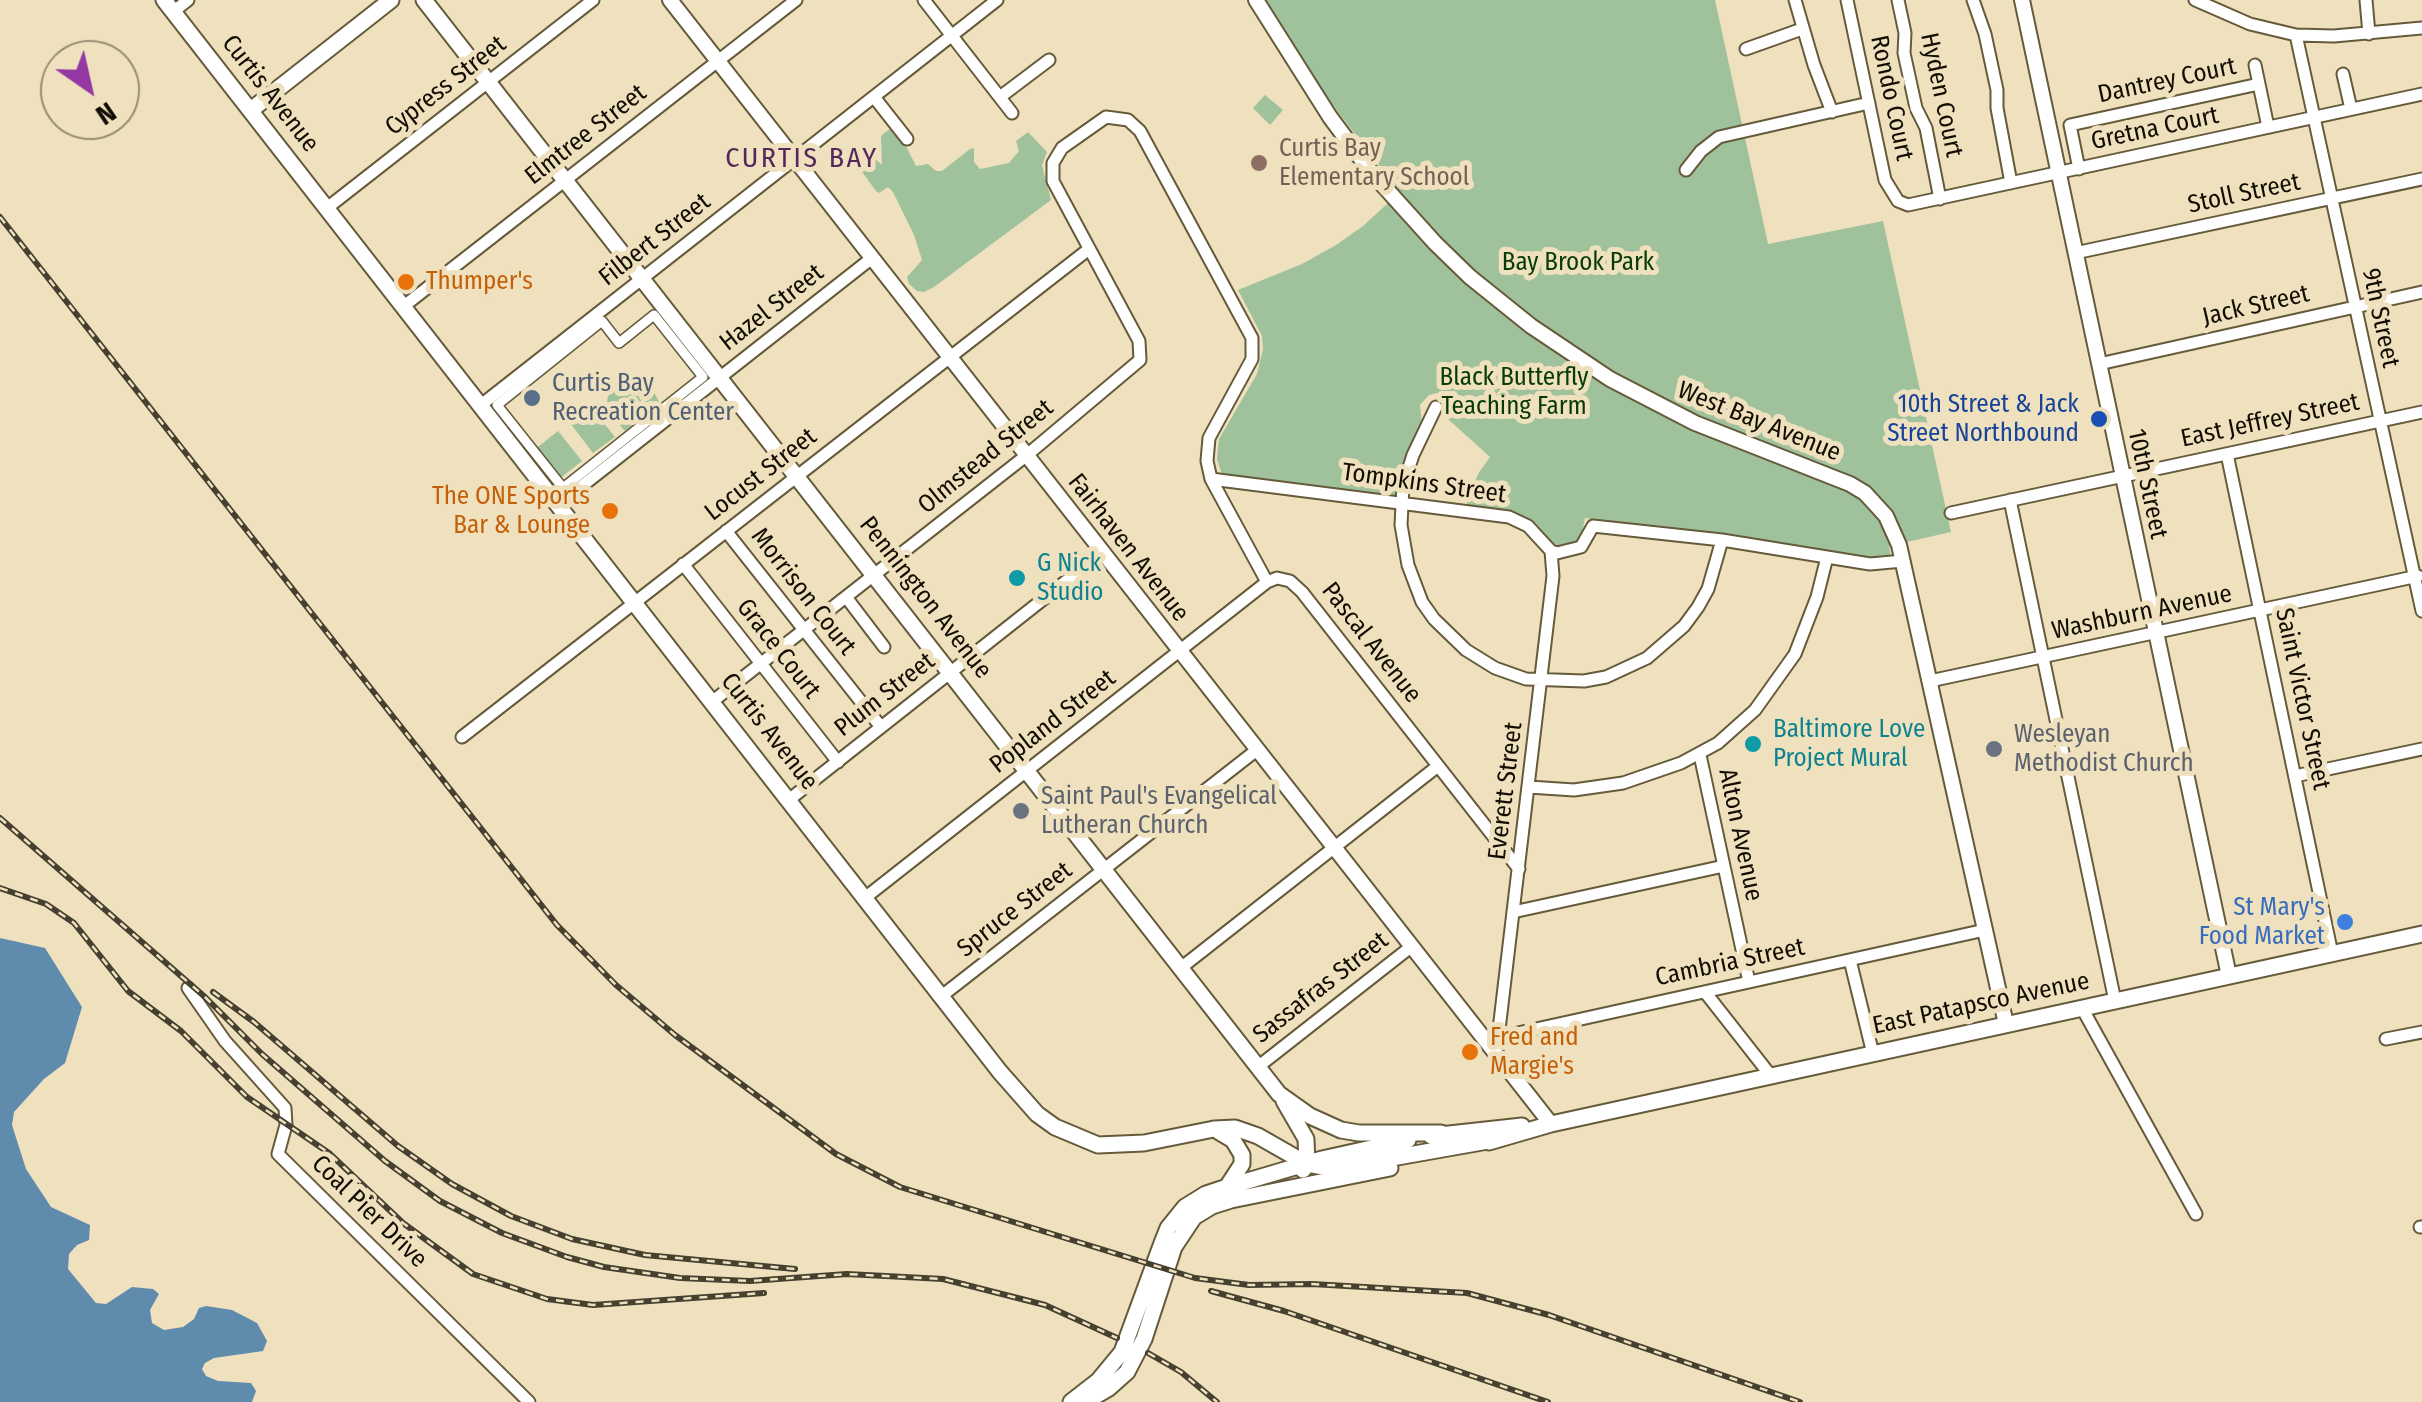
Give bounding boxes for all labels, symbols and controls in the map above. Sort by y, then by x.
street label: Curtis Avenue [215,30,325,158]
street label: Cypress Street [380,30,512,142]
street label: Hyden Court [1913,30,1969,160]
street label: Rondo Court [1863,33,1919,163]
north arrow [40,40,140,140]
street label: Dantrey Court [2095,52,2239,110]
street label: Elmtree Street [519,78,653,192]
text: N [90,95,122,132]
street label: Gretna Court [2089,101,2221,157]
place label: Curtis Bay Elementary School [1279,134,1469,193]
district label: CURTIS BAY [725,142,879,176]
marker: Curtis Bay Elementary School [1248,152,1270,174]
street label: Stoll Street [2185,167,2303,221]
street label: Filbert Street [593,187,717,293]
park label: Bay Brook Park [1502,248,1654,278]
street label: Hazel Street [714,258,830,358]
street label: 9th Street [2355,266,2405,370]
place label: Thumper's [426,267,533,297]
marker: Thumper's [395,271,417,293]
street label: Jack Street [2200,279,2312,333]
park label: Black Butterfly Teaching Farm [1440,363,1588,422]
place label: Curtis Bay Recreation Center [552,369,734,428]
street label: West Bay Avenue [1673,376,1845,468]
marker: Curtis Bay Recreation Center [521,387,543,409]
street label: East Jeffrey Street [2178,387,2362,455]
place label: 10th Street & Jack Street Northbound [1887,390,2079,449]
street label: Olmstead Street [912,393,1060,521]
marker: 10th Street & Jack Street Northbound [2088,408,2110,430]
street label: Locust Street [699,422,823,528]
street label: 10th Street [2121,426,2173,542]
street label: Tompkins Street [1340,458,1508,510]
street label: Fairhaven Avenue [1061,468,1195,628]
place label: The ONE Sports Bar & Lounge [432,482,590,541]
marker: The ONE Sports Bar & Lounge [599,500,621,522]
street label: Pennington Avenue [852,511,998,685]
street label: Morrison Court [744,523,862,661]
place label: G Nick Studio [1037,549,1103,608]
marker: G Nick Studio [1006,567,1028,589]
street label: Pascal Avenue [1315,577,1427,709]
street label: Washburn Avenue [2049,579,2235,647]
street label: Grace Court [730,593,826,705]
street label: Saint Victor Street [2268,605,2336,793]
street label: Plum Street [829,647,941,743]
street label: Popland Street [984,664,1122,780]
street label: Curtis Avenue [714,668,824,796]
place label: Baltimore Love Project Mural [1773,715,1925,774]
street label: Everett Street [1483,720,1529,862]
place label: Wesleyan Methodist Church [2014,720,2194,779]
marker: Baltimore Love Project Mural [1742,733,1764,755]
marker: Wesleyan Methodist Church [1983,738,2005,760]
street label: Alton Avenue [1711,766,1769,904]
place label: Saint Paul's Evangelical Lutheran Church [1041,782,1277,841]
marker: Saint Paul's Evangelical Lutheran Church [1010,800,1032,822]
street label: Spruce Street [952,856,1078,964]
place label: St Mary's Food Market [2199,893,2325,952]
marker: St Mary's Food Market [2334,911,2356,933]
street label: Sassafras Street [1247,926,1395,1050]
street label: Cambria Street [1653,933,1807,993]
street label: East Patapsco Avenue [1870,966,2092,1042]
place label: Fred and Margie's [1490,1023,1579,1082]
marker: Fred and Margie's [1459,1041,1481,1063]
street label: Coal Pier Drive [305,1150,433,1274]

